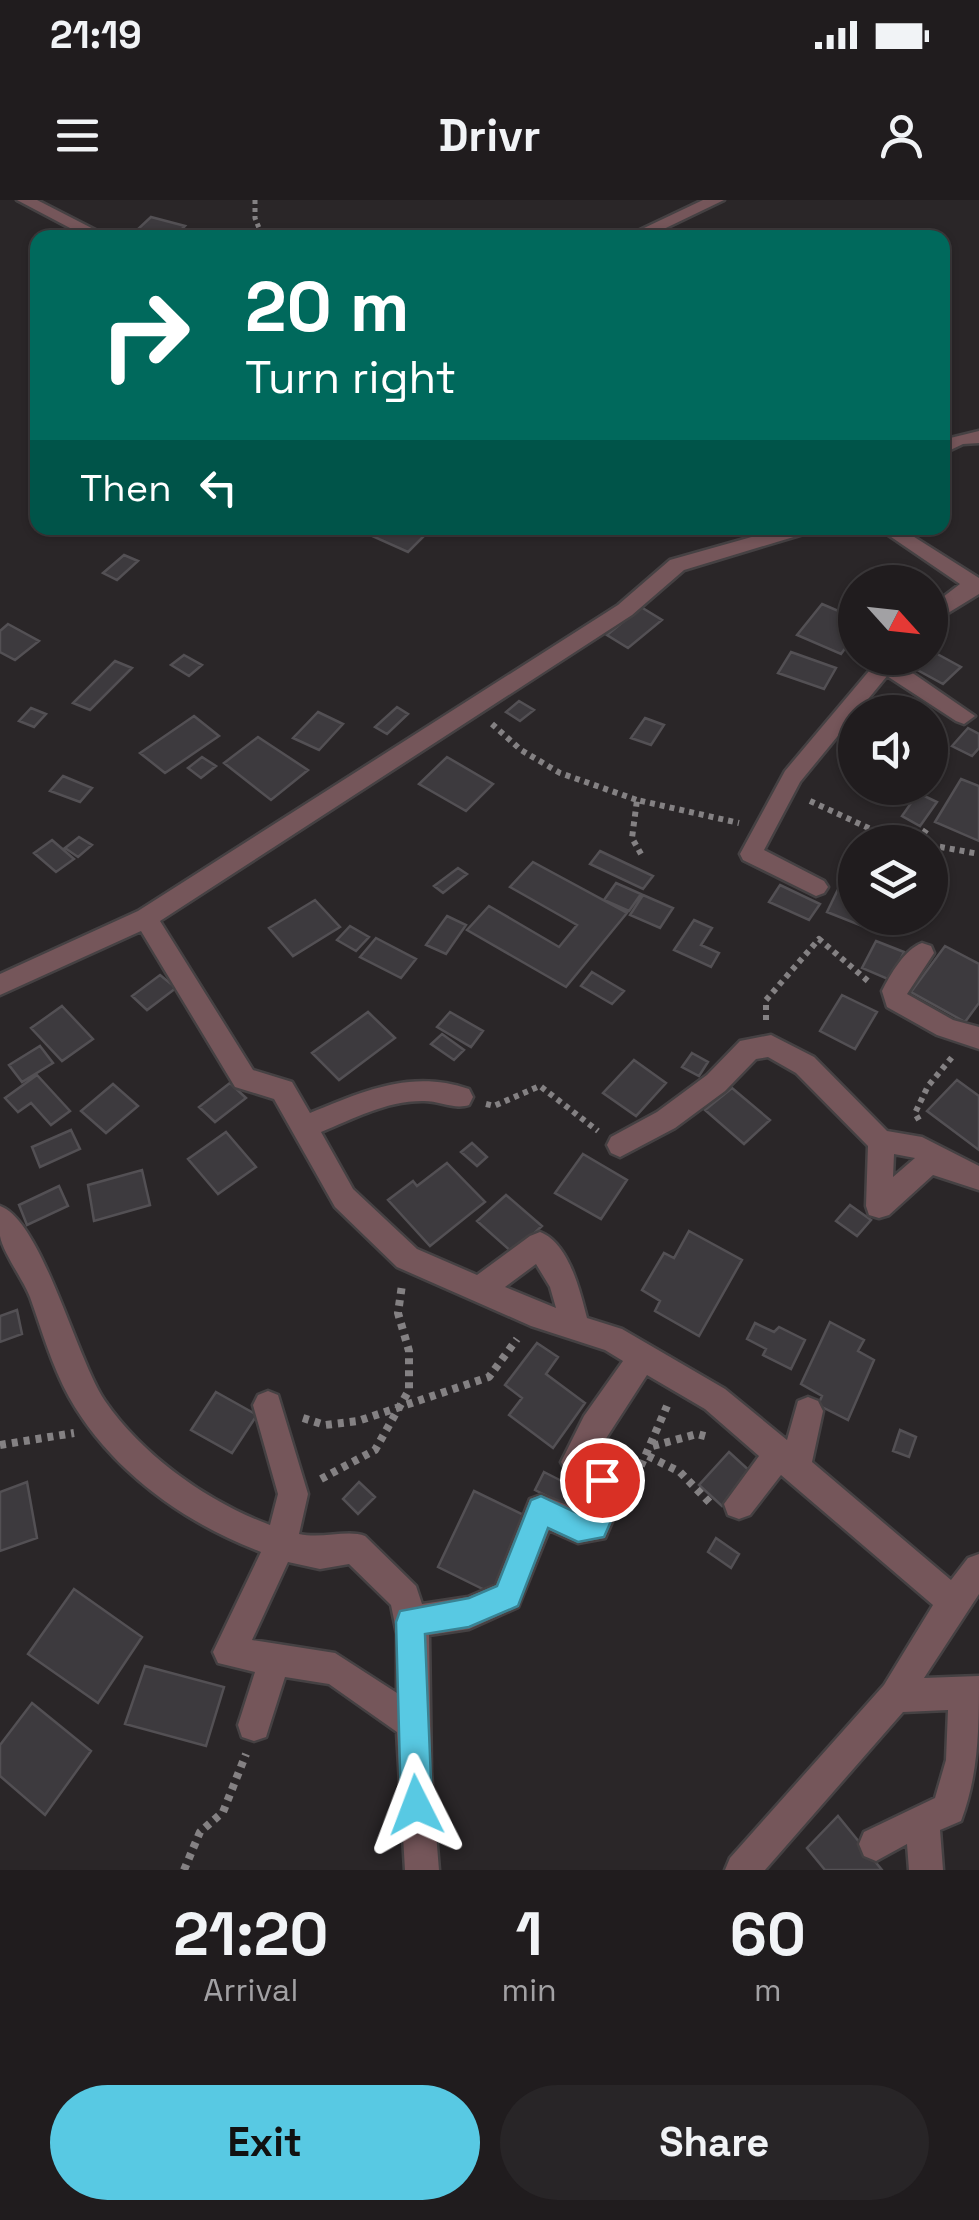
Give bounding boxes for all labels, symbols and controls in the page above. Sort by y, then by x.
text: 21:19 [50,11,142,59]
text: Drivr [438,107,541,164]
icon: menu [50,108,105,163]
icon: person [874,108,929,163]
text: 20 m [245,262,410,351]
icon: right [80,270,210,400]
text: Turn right [245,349,456,406]
icon: left [191,460,246,515]
text: Then [80,464,171,512]
north arrow [838,565,948,675]
map controls [838,565,948,935]
button: sound [838,695,948,805]
button: layers [838,825,948,935]
pin [560,1438,645,1523]
icon: arrive [575,1453,630,1508]
position arrow [364,1753,468,1857]
text: 21:20 [173,1896,328,1973]
text: 1 [516,1896,543,1973]
text: 60 [730,1896,806,1973]
text: Arrival [203,1970,298,2010]
text: min [502,1970,557,2010]
text: m [754,1970,782,2010]
button: Exit [50,2085,480,2200]
button: Share [500,2085,929,2200]

